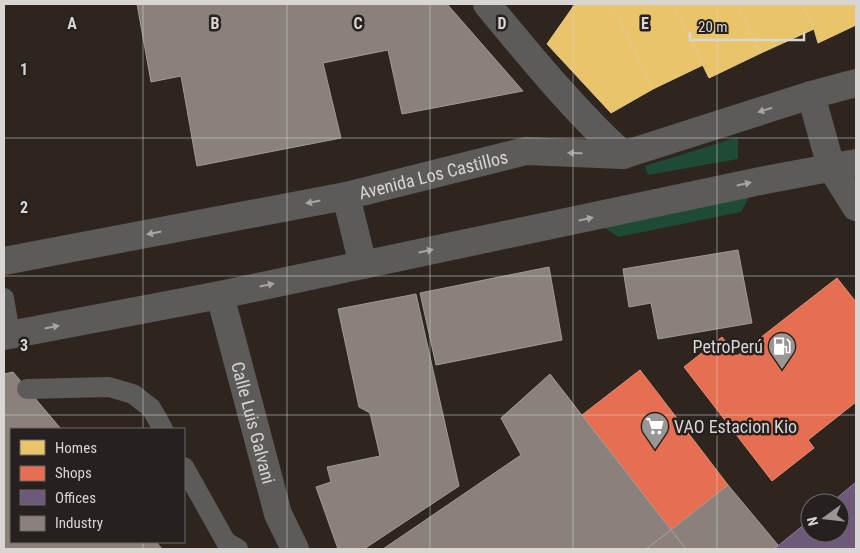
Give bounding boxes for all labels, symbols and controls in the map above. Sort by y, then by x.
scale bar [690,10,804,42]
text: A [67,14,77,33]
text: B [211,14,220,33]
text: C [353,14,363,33]
text: D [497,14,507,33]
text: E [641,14,649,33]
text: 20 m [698,18,728,36]
text: 1 [20,60,28,79]
one-way arrow [757,106,772,114]
street label: Avenida Los Castillos [357,146,510,203]
one-way arrow [566,148,582,156]
one-way arrow [737,180,753,188]
text: 2 [20,198,28,217]
one-way arrow [306,198,321,206]
one-way arrow [578,214,594,222]
one-way arrow [145,229,161,237]
one-way arrow [419,247,435,255]
one-way arrow [260,280,276,288]
one-way arrow [44,322,60,330]
fuel station icon: PetroPerú [767,331,797,370]
text: 3 [20,336,28,355]
place label: PetroPerú [693,336,763,357]
street label: Calle Luis Galvani [228,359,280,486]
supermarket icon: VAO Estacion Kio [640,411,670,450]
place label: VAO Estacion Kio [674,416,797,437]
legend [10,428,185,543]
text: Homes [55,439,97,457]
text: Shops [55,464,92,482]
text: Offices [55,489,96,507]
north arrow [800,493,850,543]
text: Industry [55,514,103,532]
text: N [804,515,821,528]

